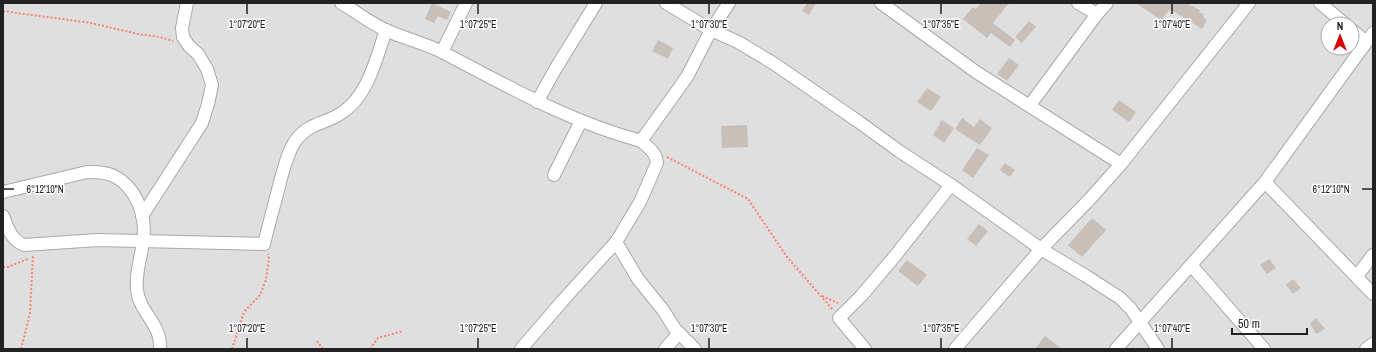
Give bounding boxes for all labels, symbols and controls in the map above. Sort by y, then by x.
north arrow [1320,16,1360,56]
text: 1°07'20"E [229,18,265,31]
text: 1°07'25"E [460,18,496,31]
text: 1°07'30"E [691,18,727,31]
text: 1°07'35"E [923,18,959,31]
text: 1°07'40"E [1154,18,1190,31]
text: N [1337,19,1343,33]
text: 6°12'10"N [26,183,64,196]
text: 6°12'10"N [1312,183,1350,196]
scale bar [1232,310,1307,336]
text: 50 m [1238,316,1260,332]
text: 1°07'20"E [229,322,265,335]
text: 1°07'25"E [460,322,496,335]
text: 1°07'30"E [691,322,727,335]
text: 1°07'35"E [923,322,959,335]
text: 1°07'40"E [1154,322,1190,335]

